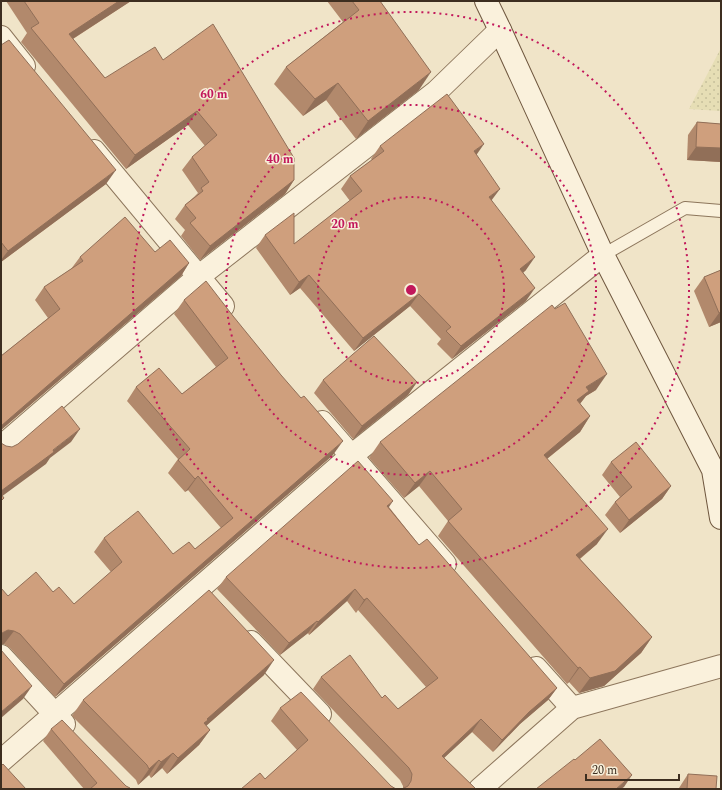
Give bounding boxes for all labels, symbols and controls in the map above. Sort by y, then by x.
text: 60 m [200,85,228,104]
text: 40 m [266,150,294,169]
text: 20 m [331,215,359,234]
centre of rings [404,283,418,297]
scale bar [586,756,679,782]
text: 20 m [592,761,617,780]

